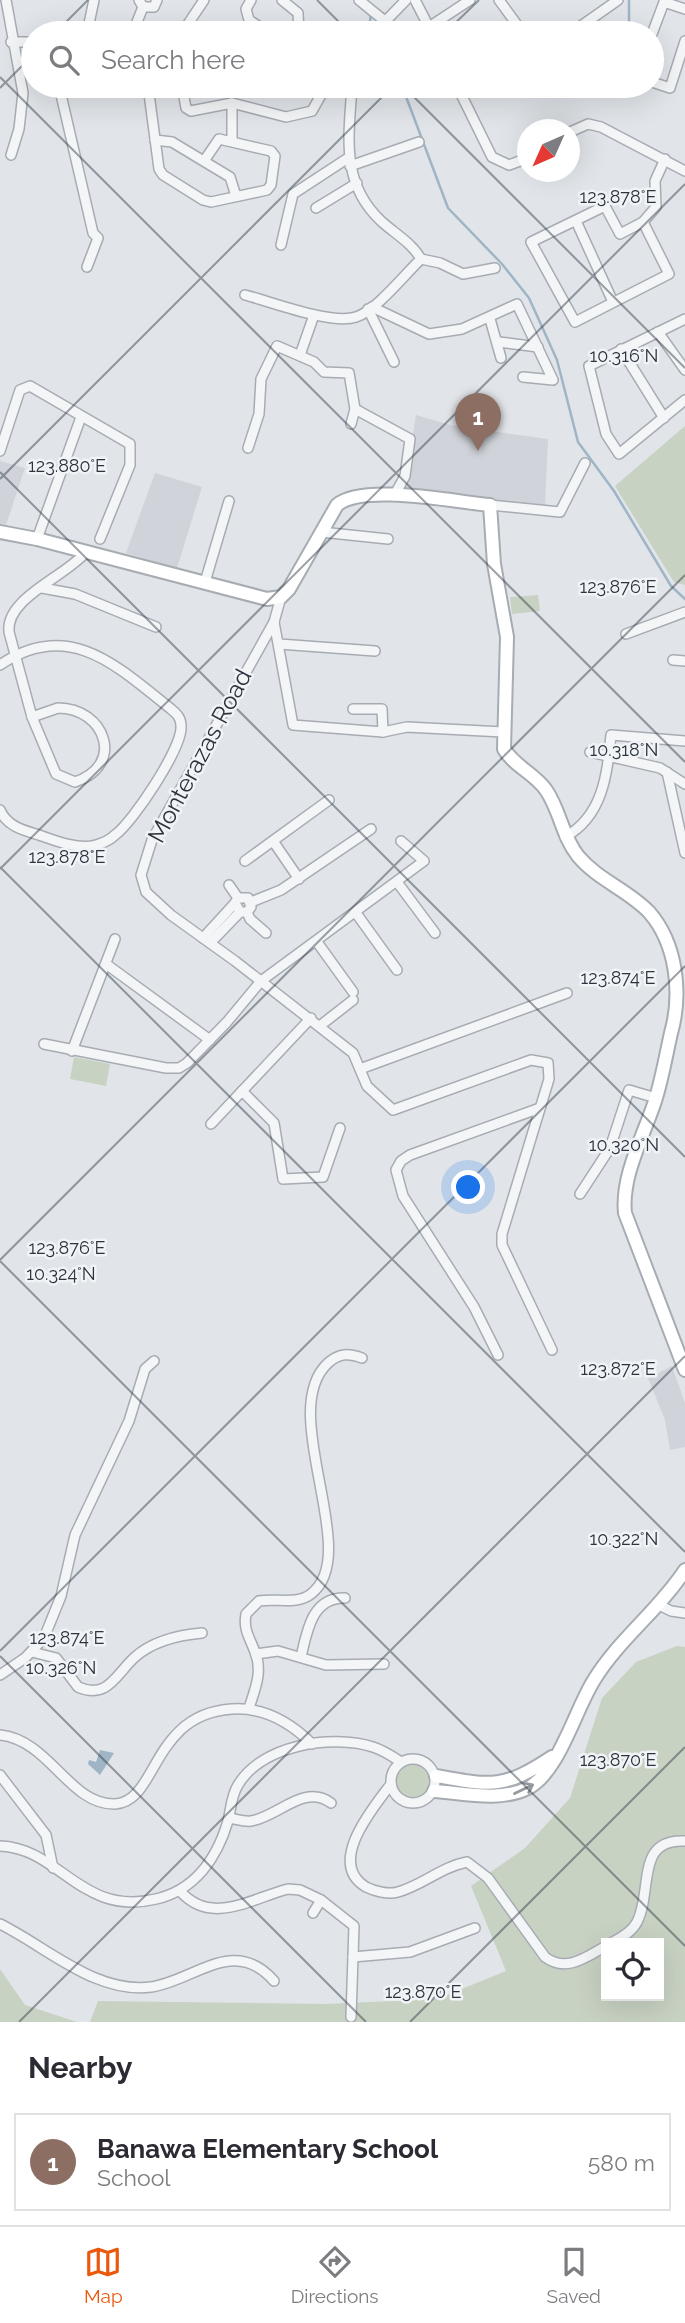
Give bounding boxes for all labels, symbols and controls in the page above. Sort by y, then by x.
search box [21,21,664,98]
icon: search [45,41,83,79]
text: Search here [101,45,245,75]
north arrow [517,119,580,182]
text: 123.878°E [580,186,656,207]
text: 10.316°N [590,345,658,366]
pin: 1 [455,393,501,451]
text: 123.880°E [28,455,106,476]
text: 123.876°E [579,576,657,597]
street label: Monterazas Road [142,664,258,848]
text: 10.318°N [590,739,658,760]
text: 123.878°E [29,846,105,867]
text: 123.874°E [581,967,655,988]
text: 10.320°N [589,1134,659,1155]
your location [451,1170,485,1204]
text: 123.876°E [28,1237,106,1258]
text: 10.324°N [26,1263,96,1284]
text: 123.872°E [580,1358,656,1379]
text: 10.322°N [590,1528,658,1549]
text: 123.874°E [30,1627,104,1648]
text: 10.326°N [26,1657,96,1678]
text: 123.870°E [580,1749,656,1770]
one-way arrow [513,1781,534,1795]
map controls [601,1938,664,2001]
button: locate [601,1938,664,2001]
text: 123.870°E [385,1981,461,2002]
text: Nearby [28,2050,132,2085]
text: Banawa Elementary School [97,2134,438,2164]
text: 1 [47,2149,59,2176]
text: 580 m [588,2149,655,2176]
text: School [97,2164,171,2191]
tab: Map [84,2243,123,2307]
tab: Directions [291,2243,379,2307]
tab: Saved [547,2243,601,2307]

